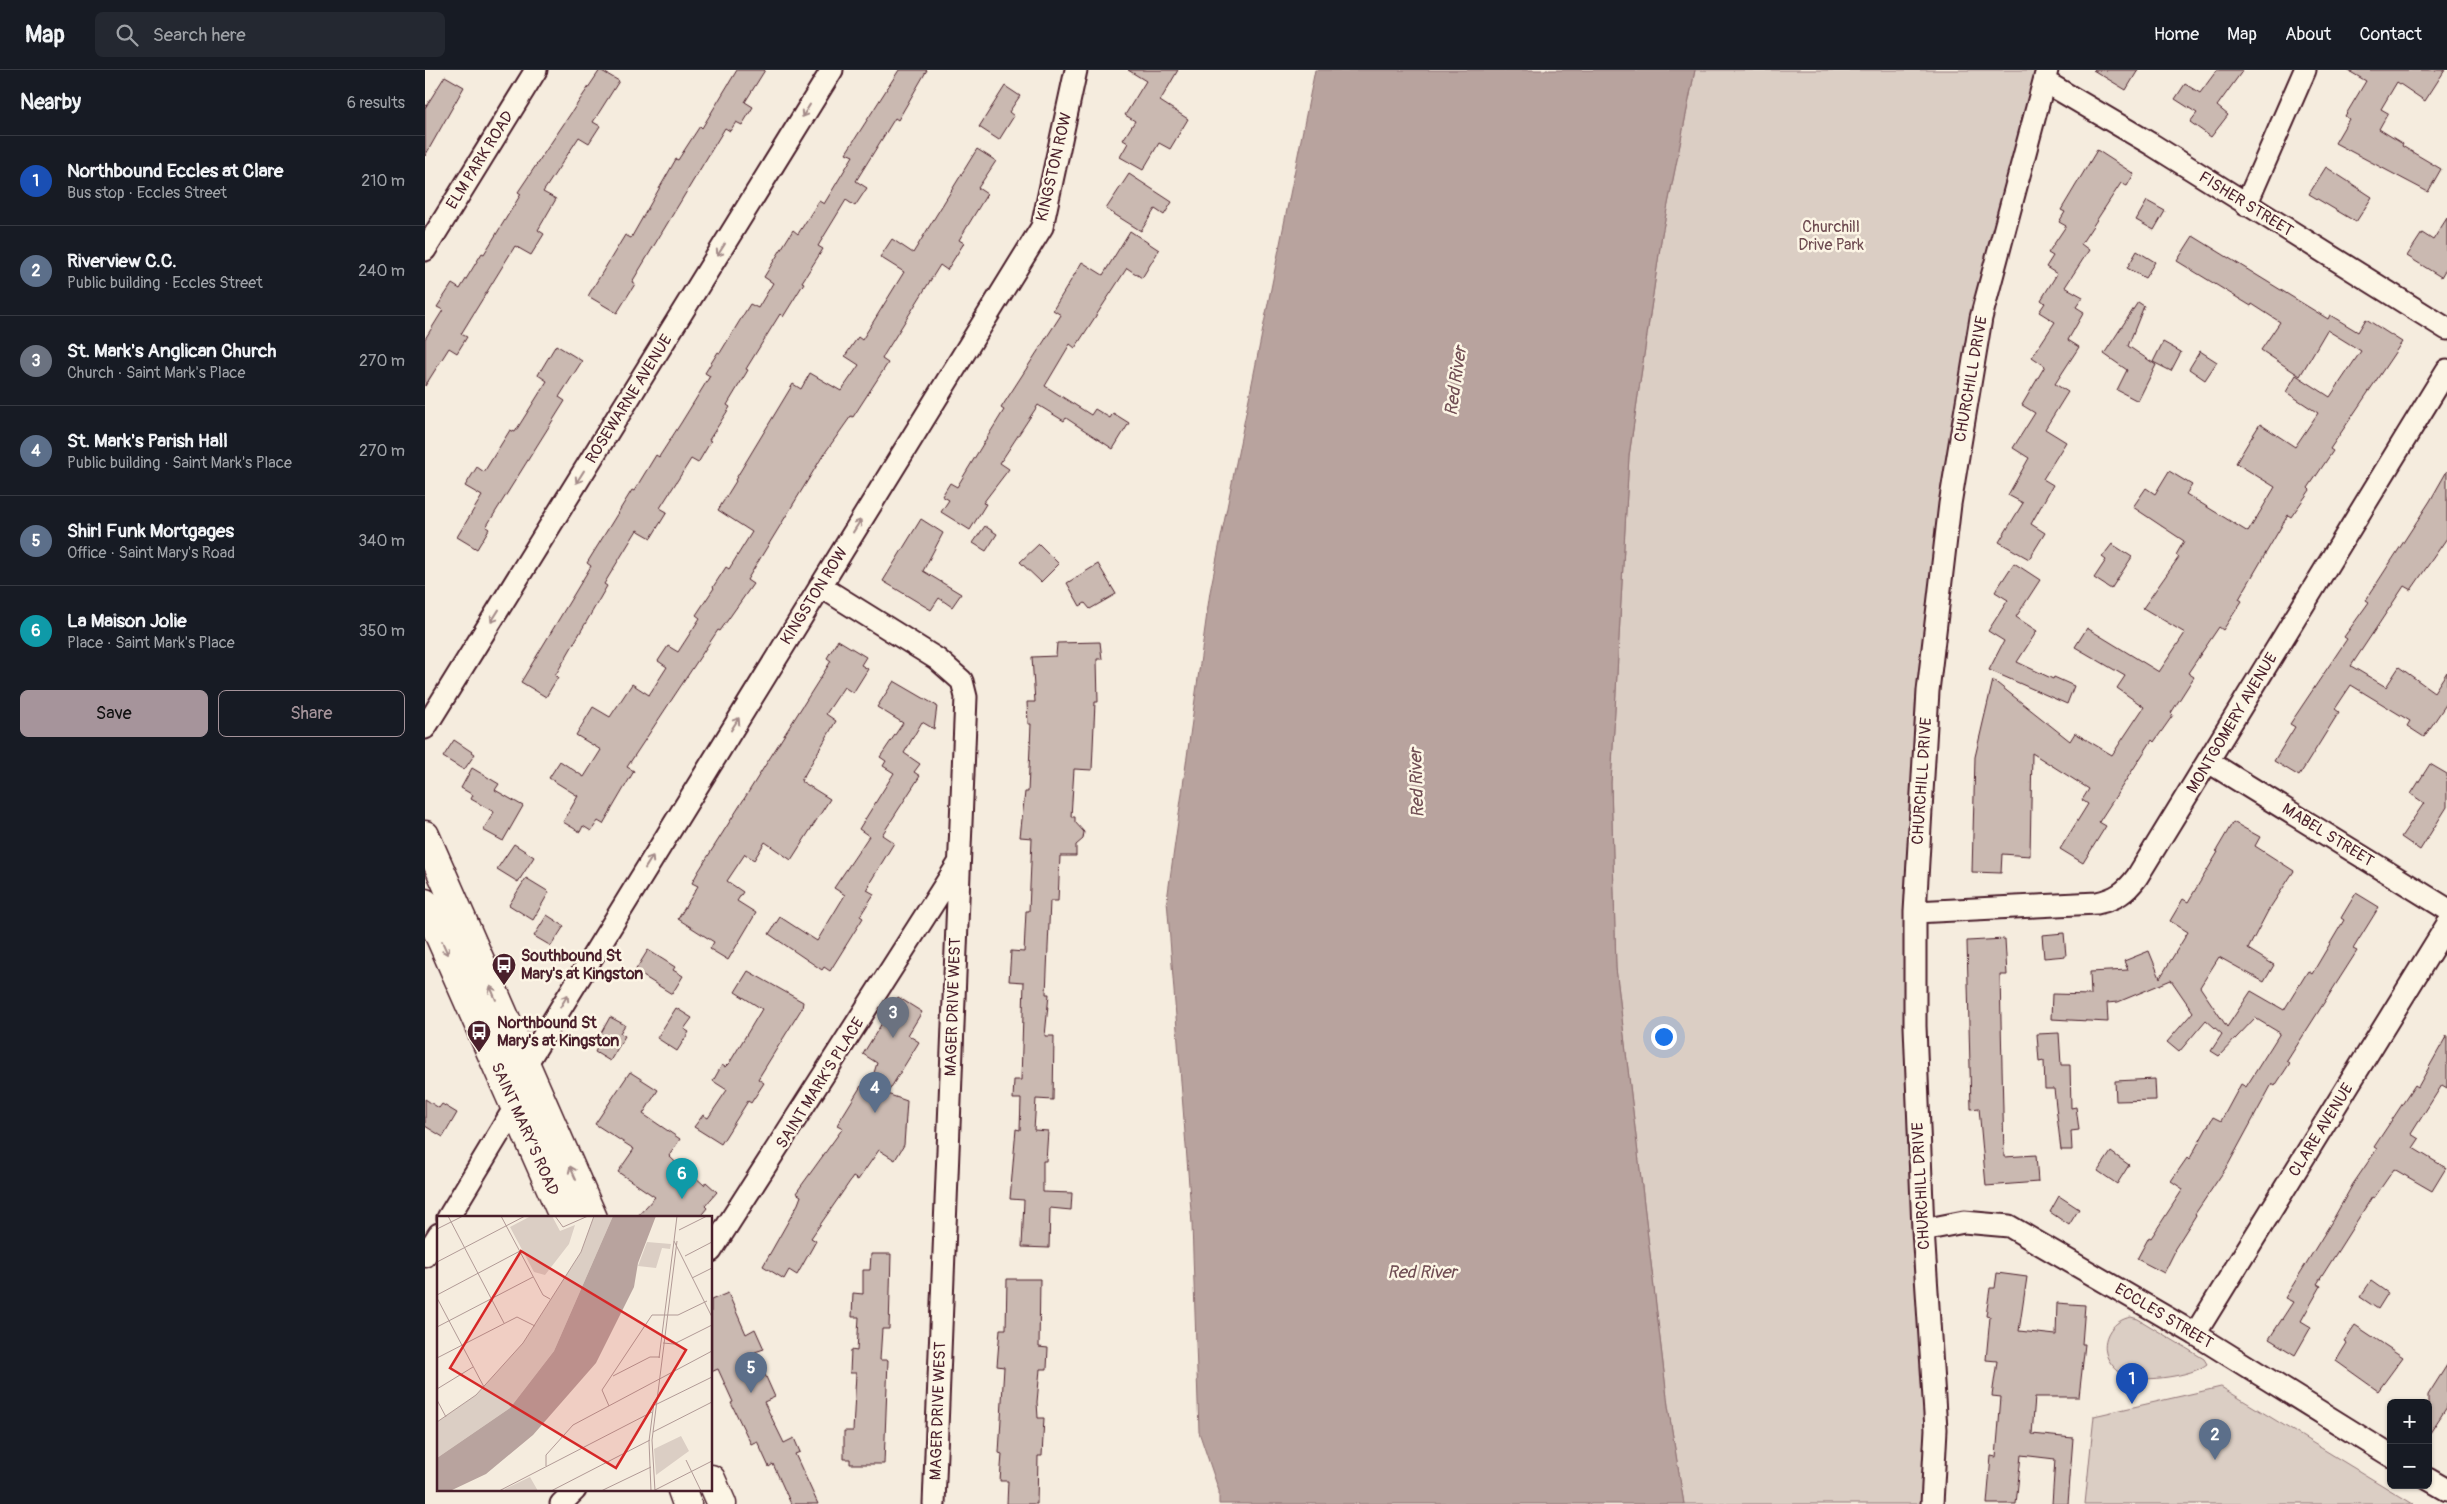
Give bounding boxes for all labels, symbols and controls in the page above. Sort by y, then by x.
search box [95,12,445,57]
text: Map [25,20,65,49]
icon: search [113,21,141,49]
text: Search here [153,23,246,47]
text: Home [2154,23,2199,46]
text: Map [2227,23,2257,46]
text: About [2285,23,2331,46]
text: Contact [2359,23,2422,46]
text: Nearby [20,89,81,116]
text: 6 results [347,93,405,113]
one-way arrow [801,104,811,118]
street label: ELM PARK ROAD [442,107,518,213]
street label: KINGSTON ROW [1032,111,1076,223]
text: Northbound Eccles at Clare [67,159,283,183]
street label: FISHER STREET [2195,167,2297,241]
text: 1 [33,171,39,191]
text: 210 m [361,171,405,191]
text: Bus stop · Eccles Street [67,183,227,203]
park label: Churchill Drive Park [1798,217,1864,255]
one-way arrow [716,242,726,256]
text: Riverview C.C. [67,249,177,273]
text: 2 [32,261,40,281]
text: 240 m [358,261,405,281]
text: Public building · Eccles Street [67,273,263,293]
street label: CHURCHILL DRIVE [1950,314,1992,444]
street label: ROSEWARNE AVENUE [581,331,677,467]
text: St. Mark's Anglican Church [67,339,277,363]
water label: Red River [1440,342,1473,417]
text: 3 [32,351,40,371]
text: 270 m [359,351,405,371]
text: Church · Saint Mark's Place [67,363,245,383]
text: St. Mark's Parish Hall [67,429,228,453]
text: 4 [31,441,41,461]
text: 270 m [359,441,405,461]
text: Public building · Saint Mark's Place [67,453,292,473]
one-way arrow [575,470,585,484]
text: Shirl Funk Mortgages [67,519,234,543]
one-way arrow [851,519,862,533]
text: 5 [32,531,40,551]
text: 340 m [358,531,405,551]
text: Office · Saint Mary's Road [67,543,235,563]
street label: KINGSTON ROW [776,543,852,649]
one-way arrow [489,608,499,622]
text: La Maison Jolie [67,609,187,633]
text: 6 [31,621,41,641]
text: 350 m [359,621,405,641]
text: Place · Saint Mark's Place [67,633,235,653]
street label: MONTGOMERY AVENUE [2182,649,2282,797]
button: Save [20,690,208,737]
button: Share [218,690,405,737]
one-way arrow [730,717,740,731]
street label: CHURCHILL DRIVE [1908,717,1936,845]
water label: Red River [1404,745,1430,818]
street label: MABEL STREET [2278,799,2378,871]
one-way arrow [644,855,654,869]
street label: MAGER DRIVE WEST [941,937,965,1077]
one-way arrow [440,940,450,955]
place label: Southbound St Mary's at Kingston [521,946,643,984]
bus stop icon: Southbound St Mary's at Kingston [491,952,517,986]
one-way arrow [488,986,498,1001]
one-way arrow [560,994,570,1008]
pin: 3 [877,997,909,1038]
place label: Northbound St Mary's at Kingston [497,1013,619,1051]
street label: SAINT MARK'S PLACE [772,1014,868,1152]
bus stop icon: Northbound St Mary's at Kingston [466,1019,492,1053]
your location [1651,1024,1677,1050]
street label: SAINT MARY'S ROAD [487,1059,563,1199]
pin: 4 [859,1072,891,1113]
street label: CLARE AVENUE [2284,1080,2358,1180]
street label: CHURCHILL DRIVE [1908,1122,1934,1250]
pin: 6 [666,1158,698,1199]
one-way arrow [568,1166,578,1181]
inset map [437,1216,713,1492]
water label: Red River [1387,1261,1459,1284]
street label: ECCLES STREET [2111,1279,2217,1353]
street label: MAGER DRIVE WEST [926,1341,950,1481]
pin: 5 [735,1352,767,1393]
pin: 1 [2116,1363,2148,1404]
map controls [2387,1399,2432,1489]
button: + [2387,1399,2432,1444]
pin: 2 [2199,1419,2231,1460]
button: − [2387,1444,2432,1489]

